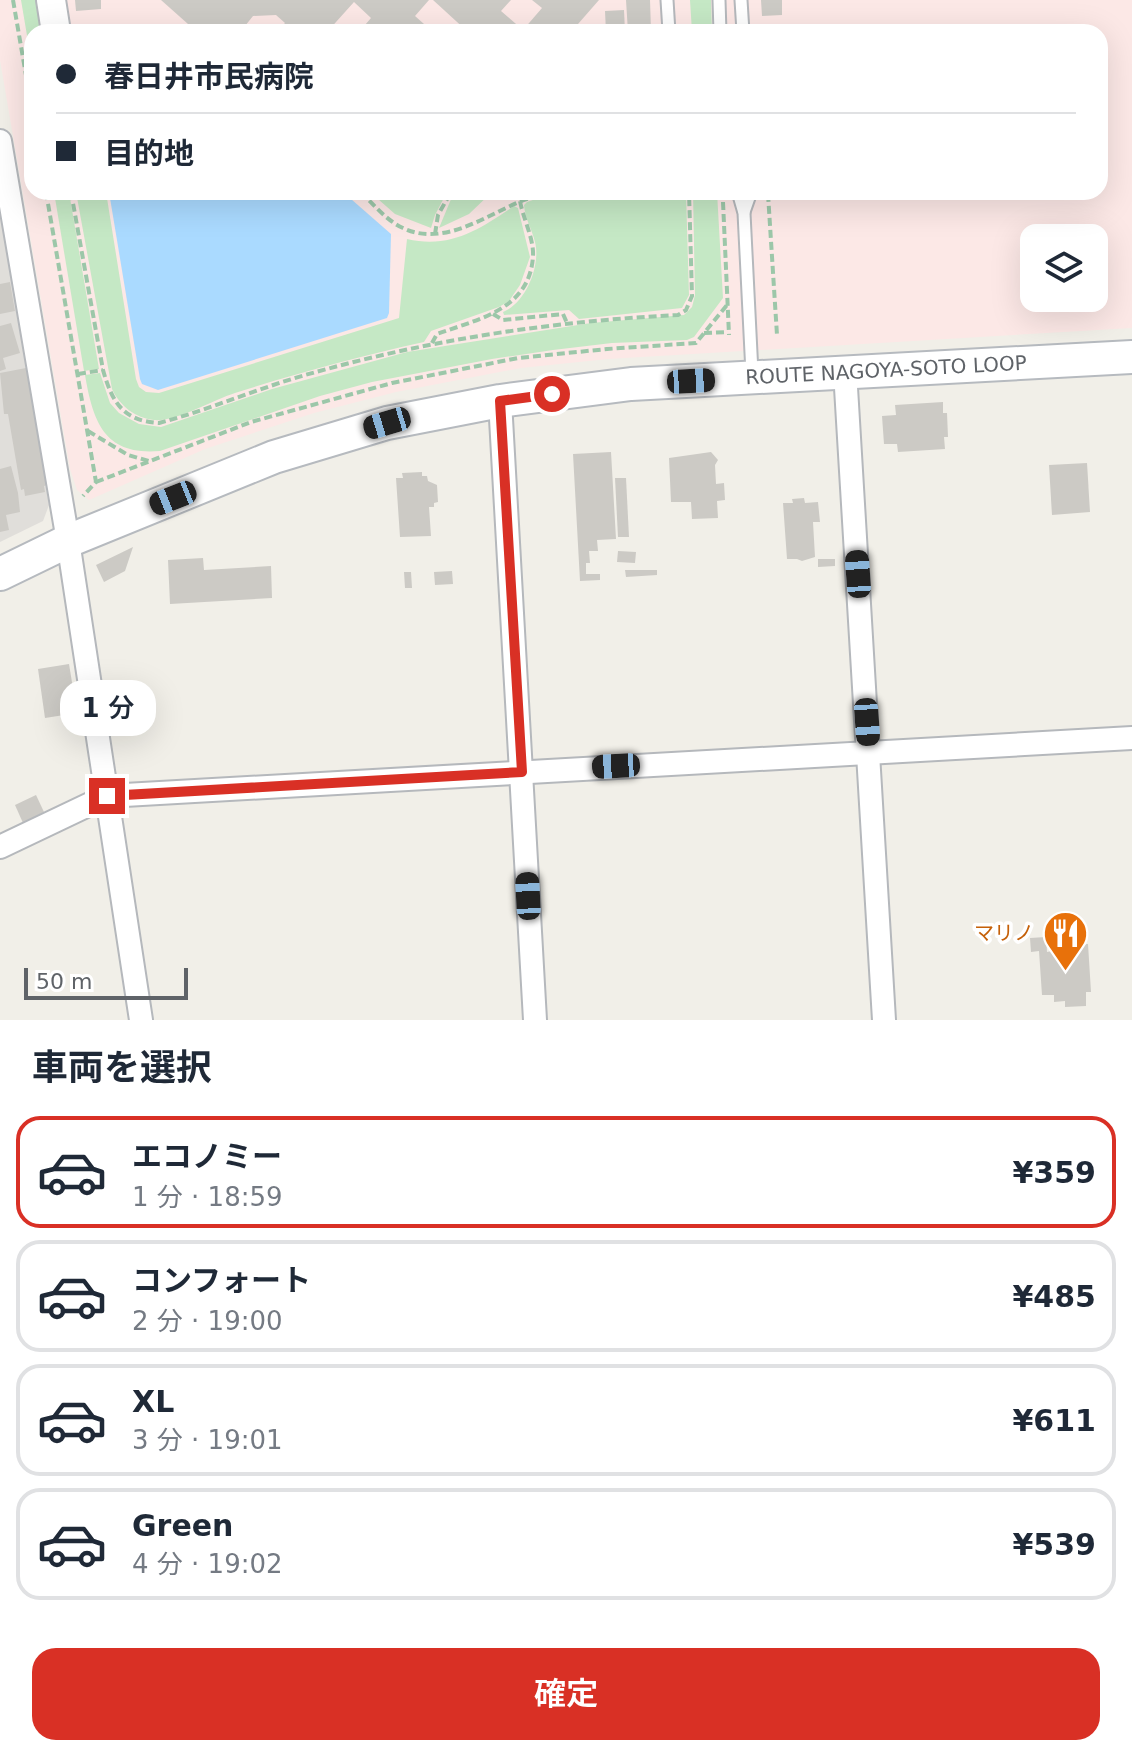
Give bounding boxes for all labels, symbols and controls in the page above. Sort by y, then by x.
text: 春日井市民病院 [104,59,314,94]
text: 目的地 [104,136,194,171]
map controls [1020,224,1108,312]
button: layers [1020,224,1108,312]
street label: ROUTE NAGOYA-SOTO LOOP [745,351,1027,389]
car [666,368,716,394]
route start [534,376,570,412]
car [361,405,413,441]
car [146,478,200,518]
car [844,549,872,599]
callout: 1 分 [59,680,155,736]
text: 1 分 [81,693,135,723]
car [853,697,881,747]
car [591,753,641,779]
route end [89,778,125,814]
car [515,871,541,921]
restaurant icon: マリノ [1041,909,1089,972]
place label: マリノ [974,921,1034,945]
scale bar [24,964,188,1000]
text: 50 m [36,969,92,994]
text: 車両を選択 [32,1047,212,1088]
icon: car [36,1136,108,1208]
text: エコノミー [132,1139,282,1174]
text: ¥359 [1013,1155,1096,1190]
text: 1 分 · 18:59 [132,1182,283,1212]
icon: car [36,1260,108,1332]
text: コンフォート [132,1263,311,1298]
text: ¥485 [1013,1279,1096,1314]
text: 2 分 · 19:00 [132,1306,283,1336]
icon: car [36,1384,108,1456]
text: XL [132,1384,174,1419]
text: ¥611 [1013,1403,1096,1438]
text: 3 分 · 19:01 [132,1425,283,1455]
icon: car [36,1508,108,1580]
text: Green [132,1508,233,1543]
text: ¥539 [1013,1527,1096,1562]
text: 4 分 · 19:02 [132,1549,283,1579]
button: 確定 [32,1648,1100,1740]

